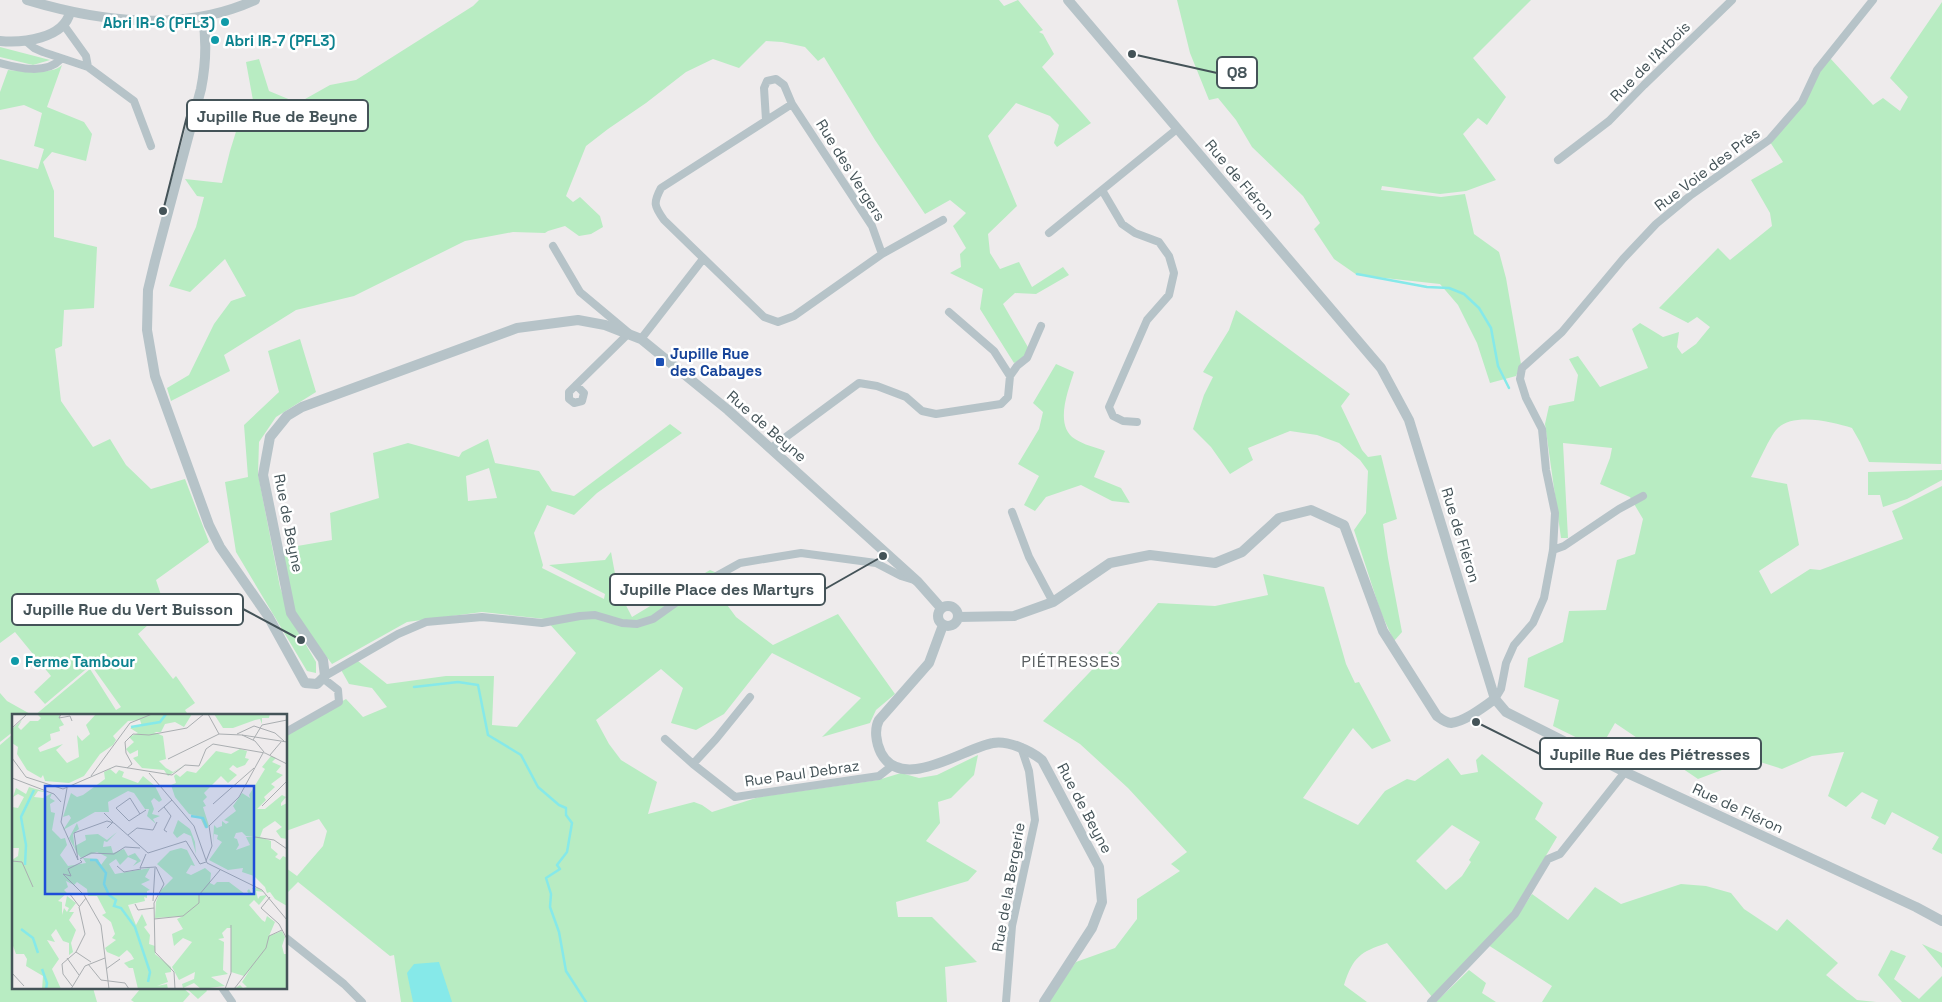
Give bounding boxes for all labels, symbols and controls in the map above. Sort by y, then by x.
place label: Abri IR-6 (PFL3) [103,13,215,32]
marker: Abri IR-6 (PFL3) [219,16,231,28]
street label: Rue de l'Arbois [1606,17,1694,105]
place label: Abri IR-7 (PFL3) [225,31,335,50]
marker: Abri IR-7 (PFL3) [209,34,221,46]
callout: Q8 [1217,57,1257,88]
text: Q8 [1227,62,1248,83]
callout: Jupille Rue de Beyne [187,100,368,131]
text: Jupille Rue de Beyne [197,106,357,127]
street label: Rue des Vergers [812,116,890,224]
street label: Rue Voie des Près [1651,123,1764,215]
street label: Rue de Fléron [1201,135,1279,223]
place label: Jupille Rue des Cabayes [670,344,762,380]
marker: Jupille Rue des Cabayes [654,356,666,368]
street label: Rue de Beyne [723,386,811,466]
street label: Rue de Beyne [270,472,308,574]
street label: Rue de Fléron [1438,485,1484,585]
callout: Jupille Place des Martyrs [610,574,825,605]
text: Jupille Place des Martyrs [620,579,814,600]
callout: Jupille Rue du Vert Buisson [12,594,243,625]
text: Jupille Rue du Vert Buisson [23,599,233,620]
district label: PIÉTRESSES [1021,651,1121,672]
place label: Ferme Tambour [25,652,135,671]
marker: Ferme Tambour [9,655,21,667]
inset map [12,714,288,990]
callout: Jupille Rue des Piétresses [1540,738,1761,769]
text: Jupille Rue des Piétresses [1550,744,1750,765]
street label: Rue Paul Debraz [743,756,861,790]
street label: Rue de Beyne [1053,759,1117,857]
street label: Rue de Fléron [1689,779,1787,837]
street label: Rue de la Bergerie [987,821,1029,953]

